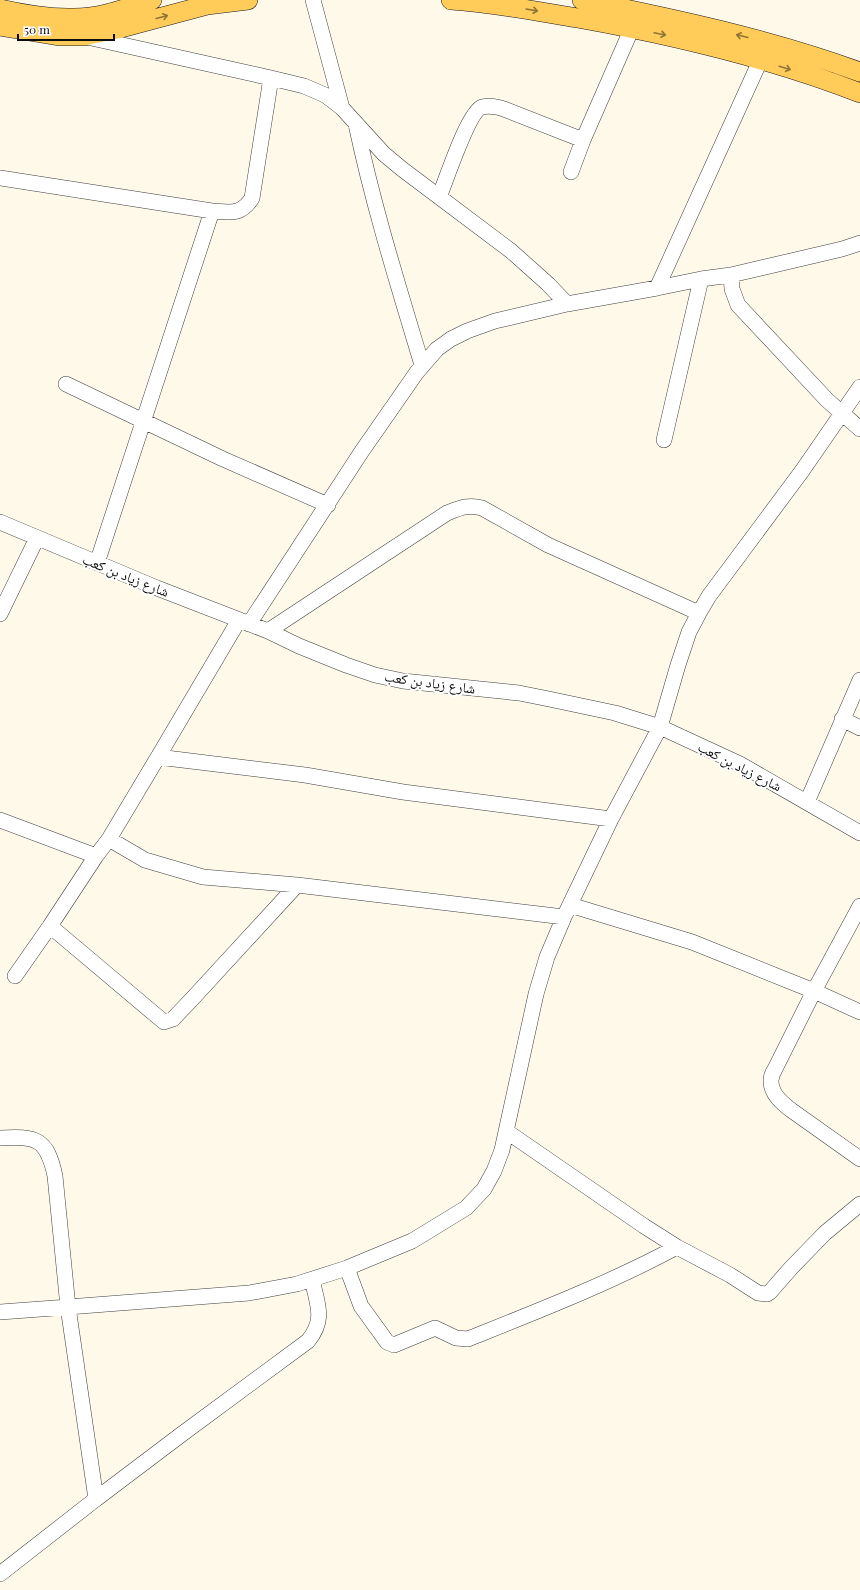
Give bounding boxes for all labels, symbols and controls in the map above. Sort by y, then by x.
one-way arrow [525,7,538,15]
one-way arrow [155,13,168,20]
scale bar [18,16,114,42]
text: 50 m [24,21,50,37]
one-way arrow [653,31,666,39]
one-way arrow [736,32,749,40]
one-way arrow [778,65,791,72]
street label: شارع زياد بن كعب [80,549,172,602]
street label: شارع زياد بن كعب [383,666,477,699]
street label: شارع زياد بن كعب [694,737,785,796]

